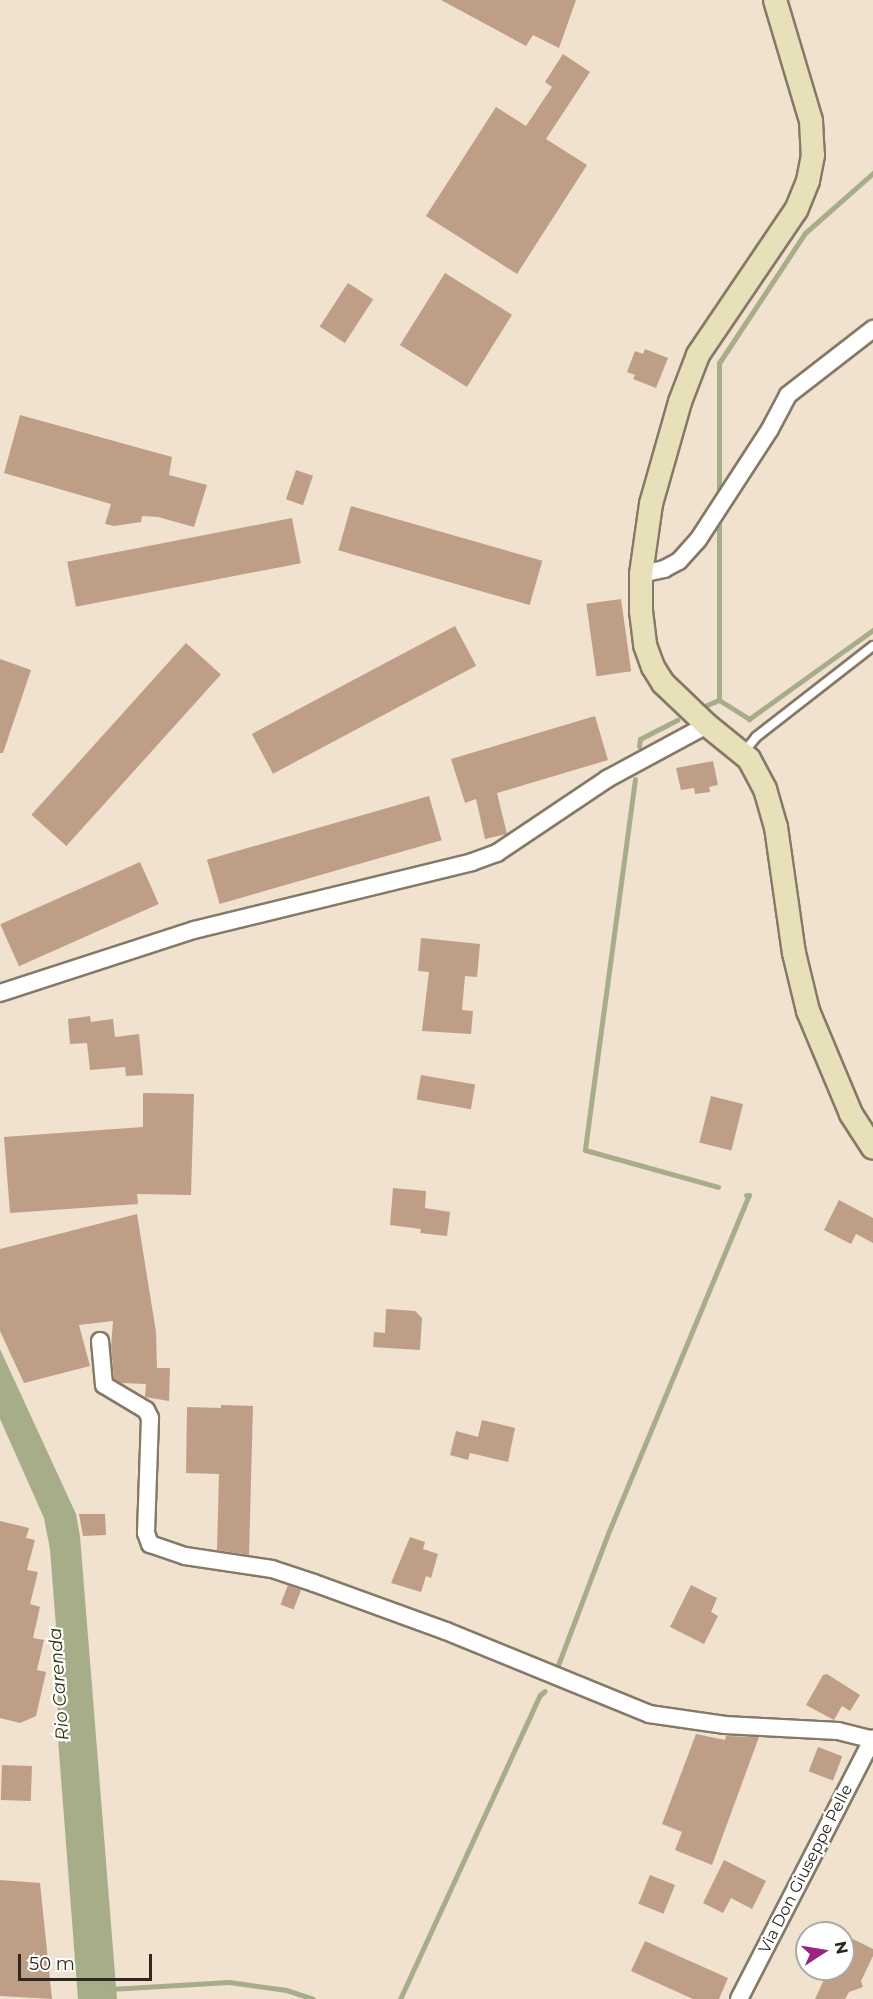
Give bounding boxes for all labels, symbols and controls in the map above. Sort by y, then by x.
water label: Rio Carenda [44,1627,74,1741]
street label: Via Don Giuseppe Pelle [755,1781,857,1957]
north arrow [795,1921,855,1981]
text: N [831,1939,852,1956]
scale bar [21,1942,154,1980]
text: 50 m [29,1953,75,1975]

